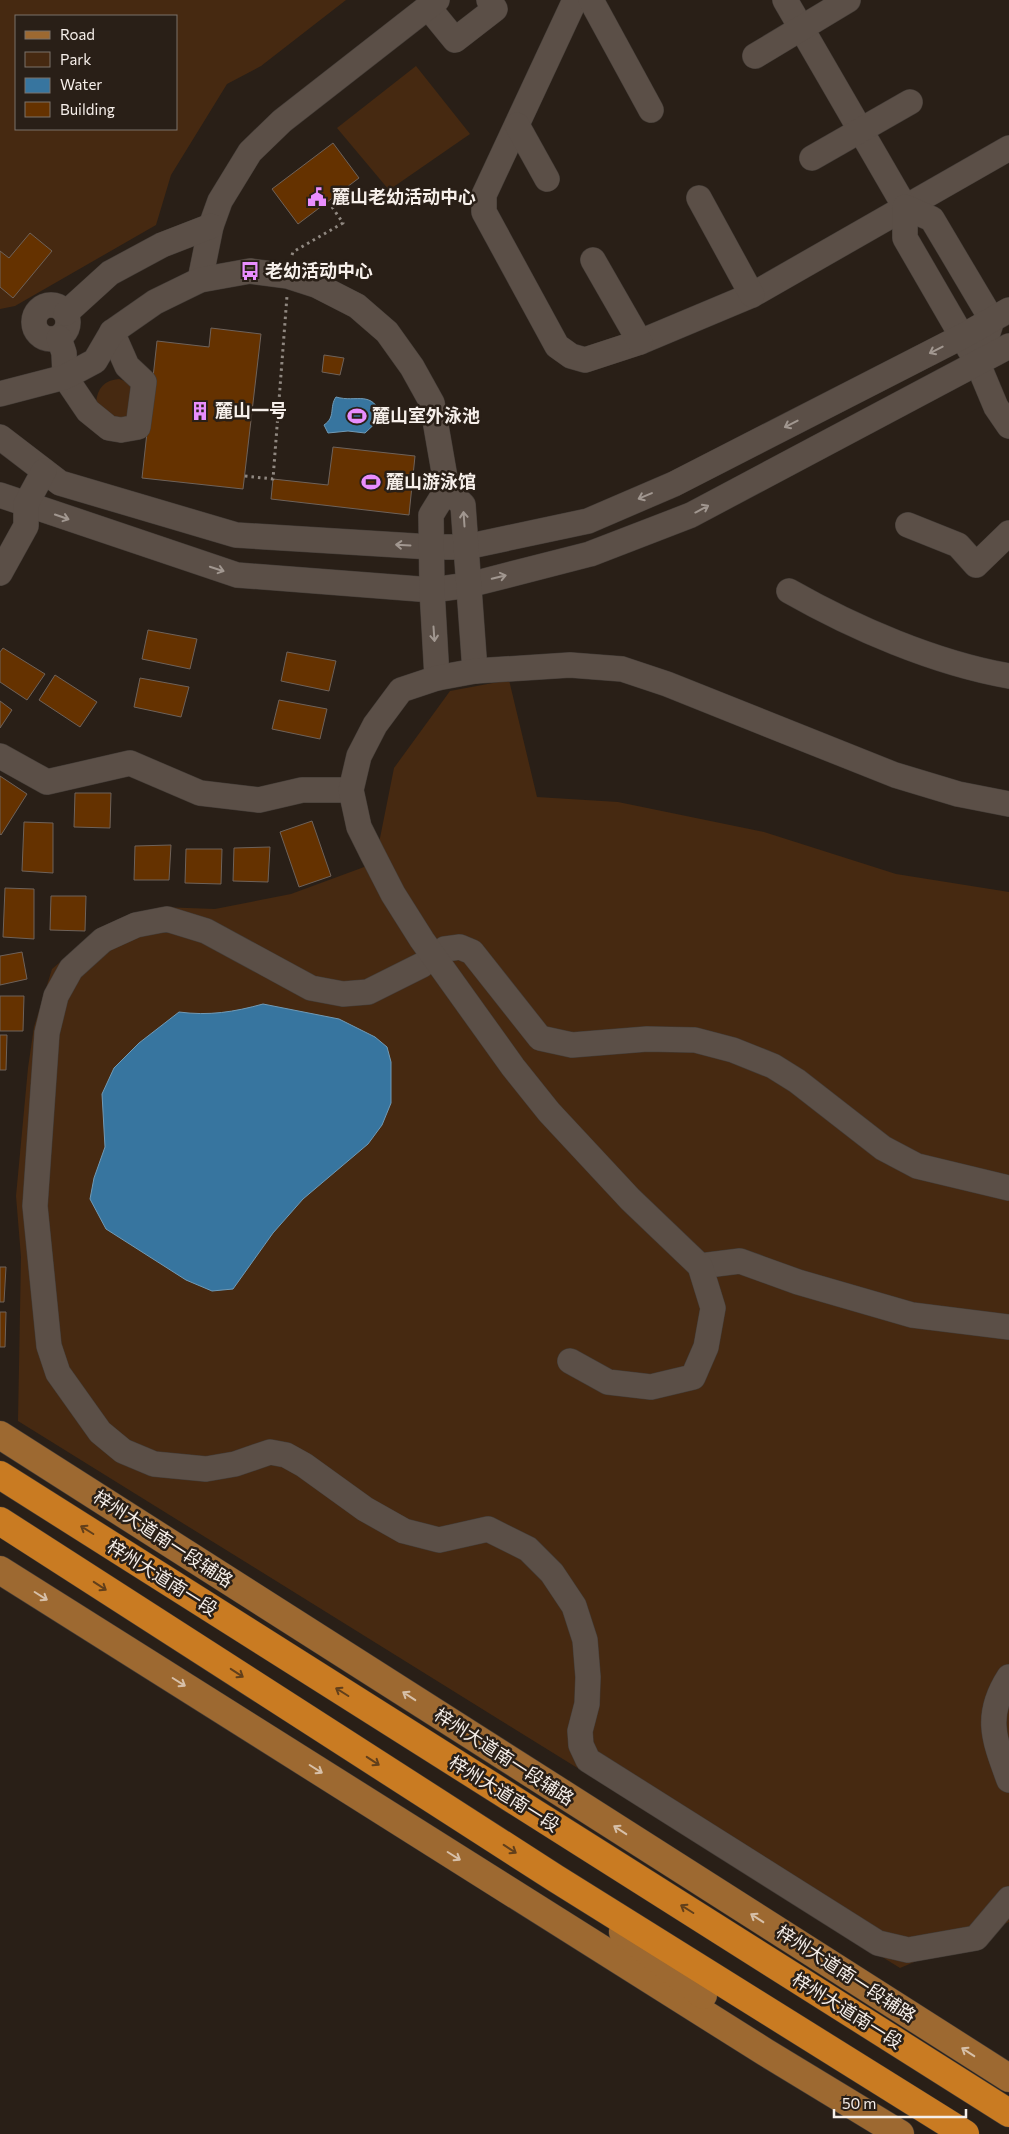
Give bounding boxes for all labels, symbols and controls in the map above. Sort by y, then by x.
legend [15,15,178,130]
text: Road [60,25,95,43]
text: Park [60,50,91,68]
text: Water [60,75,102,93]
text: Building [60,100,115,118]
place label: 麓山老幼活动中心 [332,185,476,207]
public building icon: 麓山老幼活动中心 [306,186,328,208]
place label: 老幼活动中心 [265,259,373,281]
bus stop icon: 老幼活动中心 [239,260,261,282]
one-way arrow [928,345,943,355]
place label: 麓山一号 [215,399,287,421]
building icon: 麓山一号 [189,400,211,422]
place label: 麓山室外泳池 [372,404,480,426]
sports icon: 麓山室外泳池 [346,405,368,427]
one-way arrow [784,420,799,429]
place label: 麓山游泳馆 [386,470,476,492]
sports icon: 麓山游泳馆 [360,471,382,493]
one-way arrow [638,492,653,502]
one-way arrow [694,504,709,513]
one-way arrow [460,511,469,527]
one-way arrow [54,513,70,522]
one-way arrow [395,541,411,550]
one-way arrow [208,564,224,574]
one-way arrow [490,572,506,581]
one-way arrow [430,625,439,641]
street label: 梓州大道南一段辅路 [89,1486,237,1592]
one-way arrow [80,1524,94,1534]
street label: 梓州大道南一段 [103,1535,221,1621]
one-way arrow [93,1580,107,1591]
one-way arrow [34,1591,48,1601]
one-way arrow [229,1669,243,1679]
one-way arrow [171,1678,185,1688]
one-way arrow [336,1686,350,1696]
one-way arrow [403,1691,417,1701]
street label: 梓州大道南一段辅路 [430,1704,578,1810]
street label: 梓州大道南一段 [445,1751,563,1837]
one-way arrow [366,1757,380,1767]
one-way arrow [309,1764,323,1774]
one-way arrow [613,1825,627,1836]
one-way arrow [503,1844,517,1854]
one-way arrow [446,1851,460,1861]
one-way arrow [680,1904,694,1914]
one-way arrow [751,1912,765,1922]
street label: 梓州大道南一段辅路 [772,1921,920,2027]
street label: 梓州大道南一段 [788,1968,906,2054]
one-way arrow [961,2047,975,2057]
scale bar [834,2086,966,2118]
text: 50 m [842,2094,876,2112]

